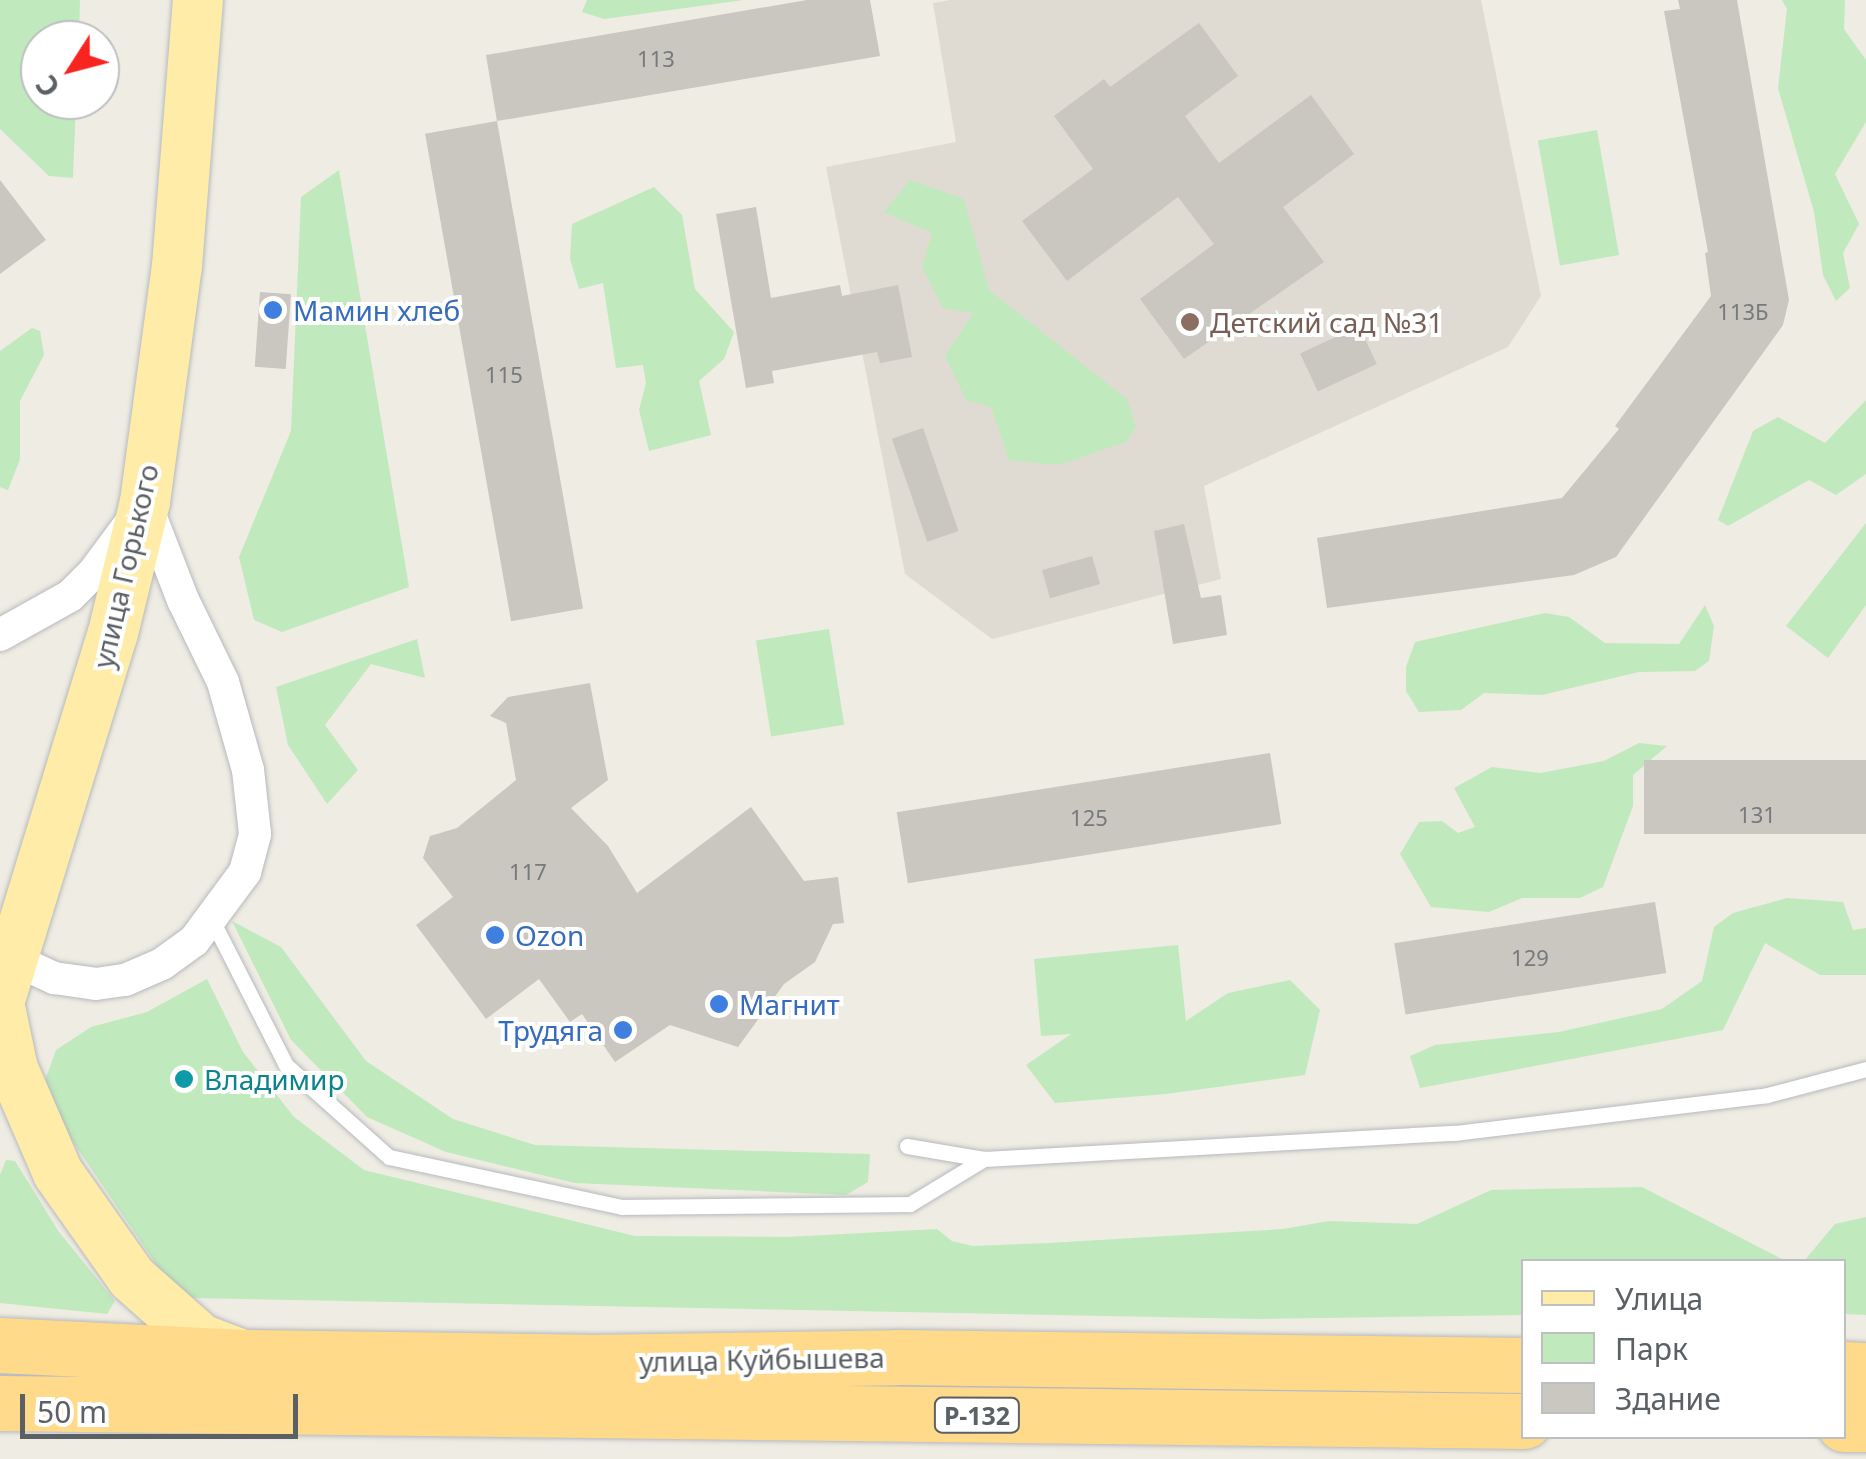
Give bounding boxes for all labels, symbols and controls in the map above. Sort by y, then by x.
north arrow [20,20,120,120]
house number: 113 [637,46,675,72]
text: С [27,68,68,105]
place label: Мамин хлеб [293,293,460,327]
marker: Мамин хлеб [262,299,284,321]
house number: 113Б [1717,299,1769,325]
place label: Детский сад №31 [1210,305,1443,339]
marker: Детский сад №31 [1179,311,1201,333]
house number: 115 [485,362,523,388]
street label: улица Горького [85,461,165,671]
house number: 131 [1738,802,1776,828]
house number: 125 [1070,805,1108,831]
house number: 117 [509,859,547,885]
place label: Ozon [515,918,584,952]
marker: Ozon [484,924,506,946]
house number: 129 [1511,945,1549,971]
place label: Магнит [739,987,840,1021]
marker: Магнит [708,993,730,1015]
place label: Трудяга [498,1013,603,1047]
marker: Трудяга [612,1019,634,1041]
place label: Владимир [204,1062,345,1096]
marker: Владимир [173,1068,195,1090]
legend [1521,1259,1846,1439]
text: Улица [1615,1278,1703,1319]
text: Парк [1615,1328,1688,1369]
street label: улица Куйбышева [639,1340,885,1378]
scale bar [25,1374,302,1436]
text: Здание [1615,1378,1721,1419]
text: 50 m [37,1391,107,1432]
road number: Р-132 [932,1395,1022,1435]

